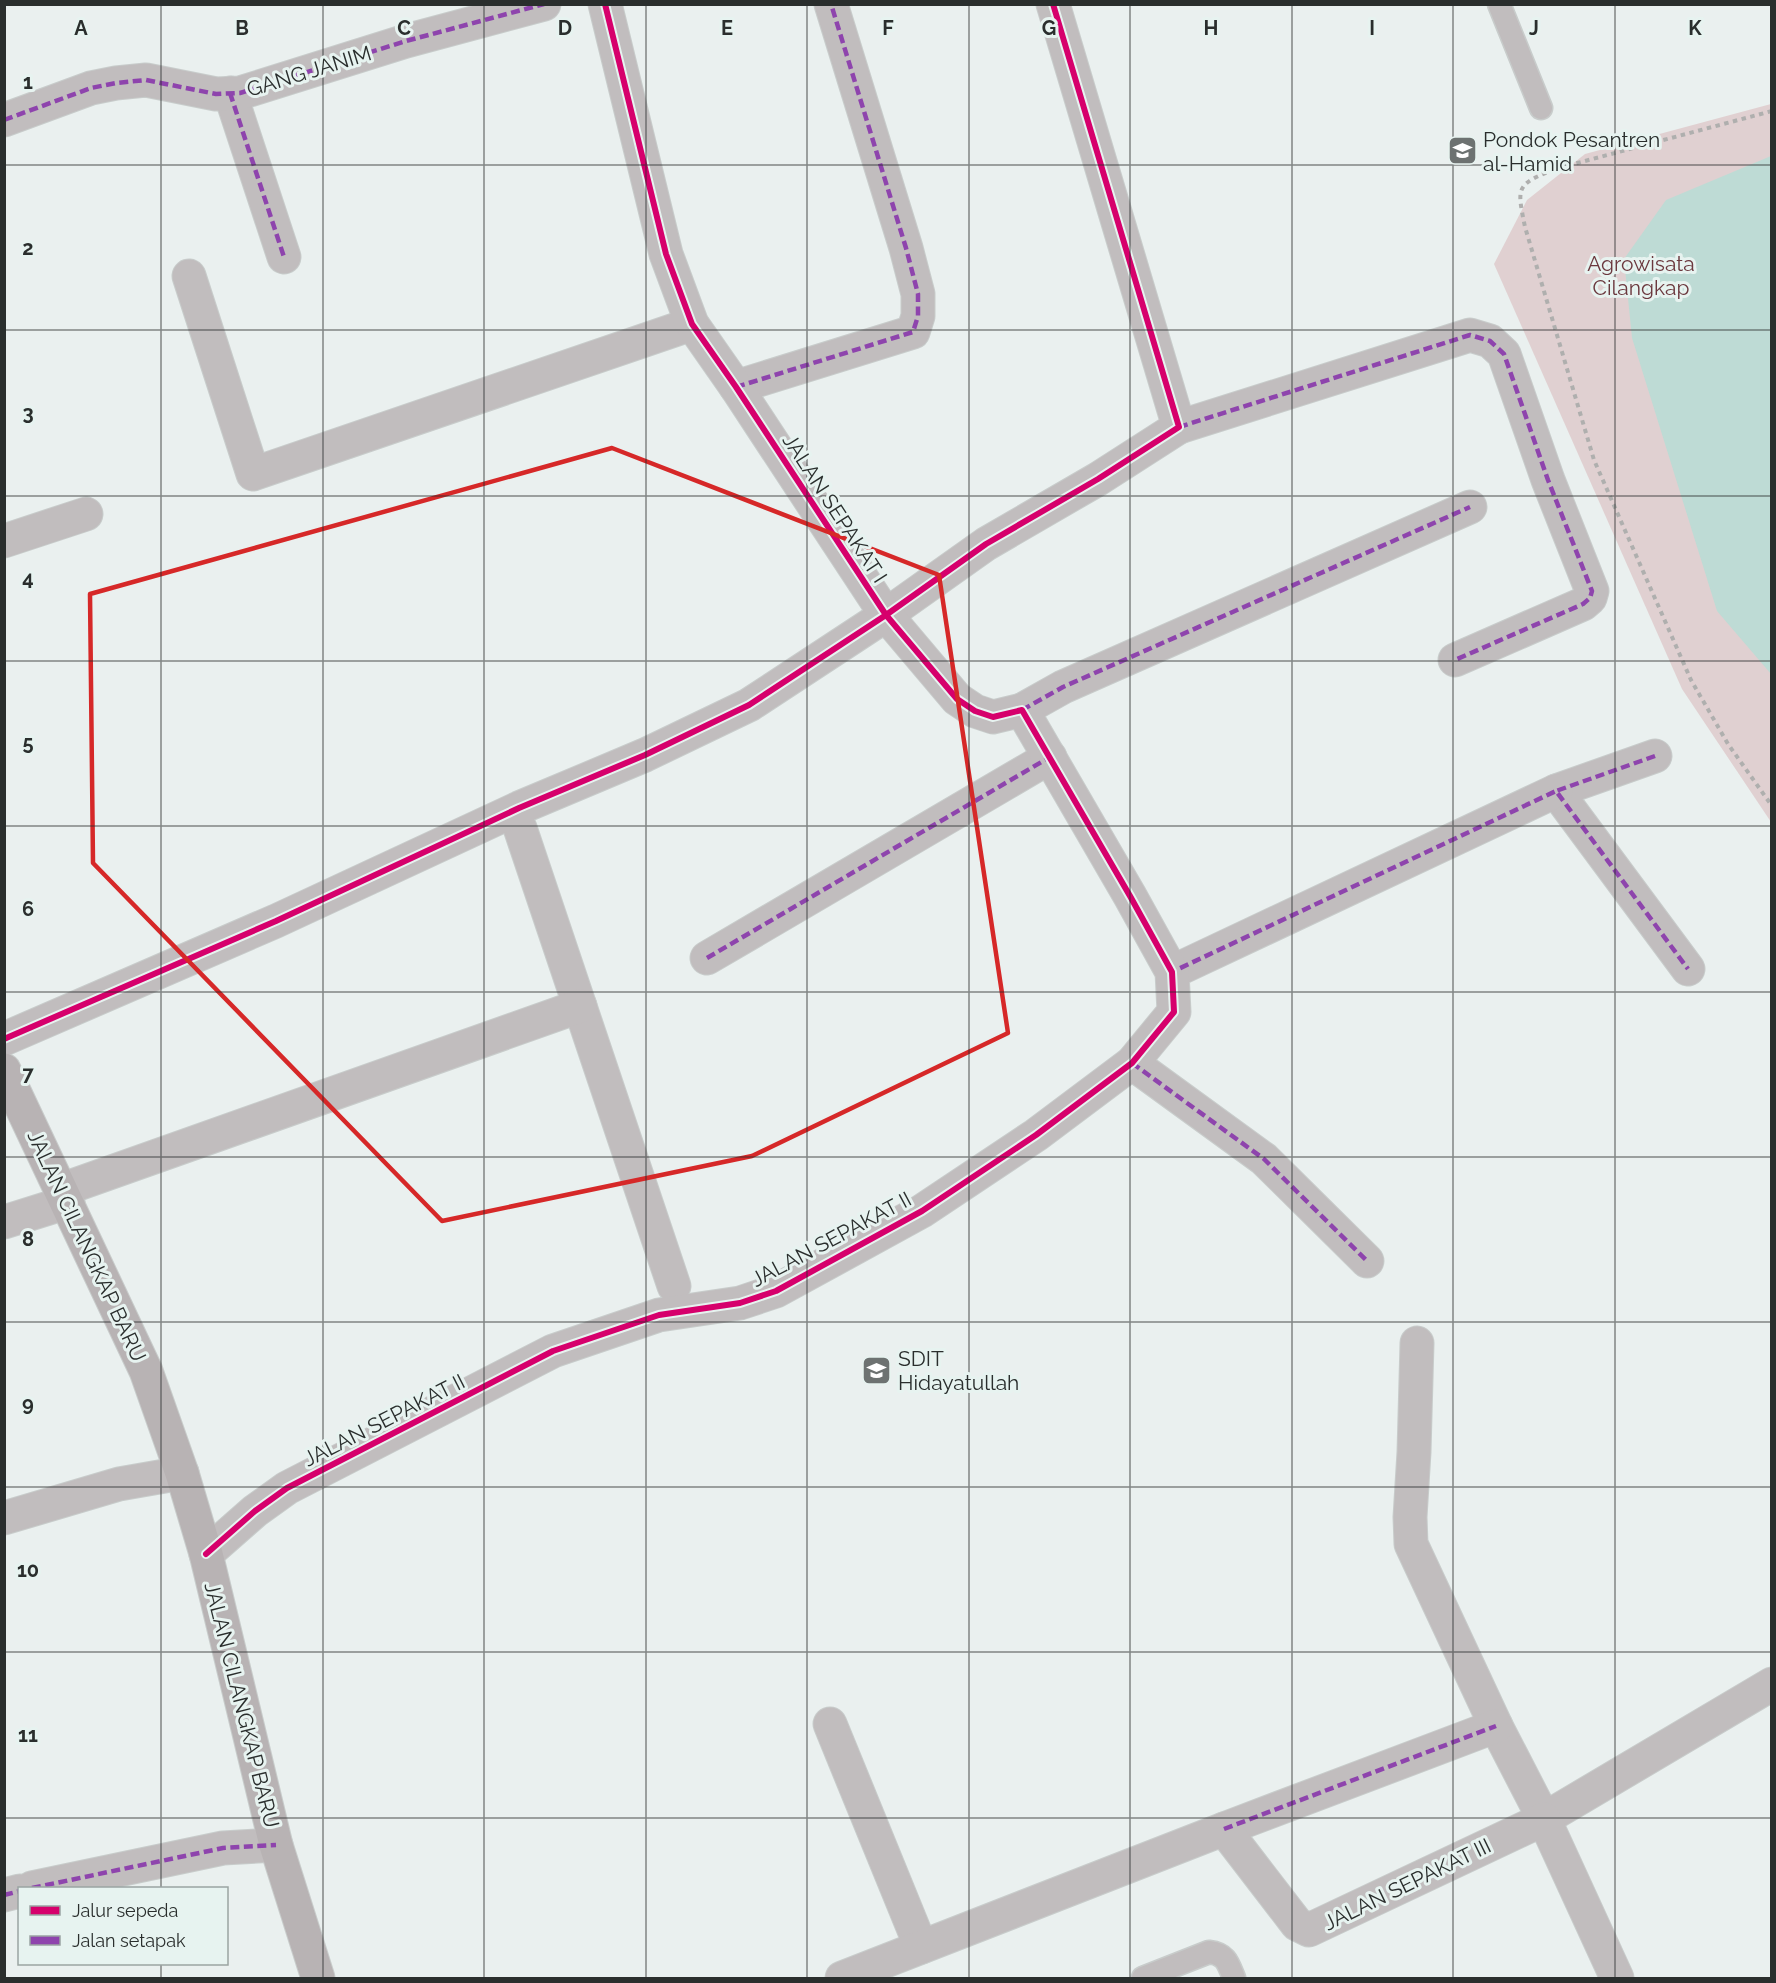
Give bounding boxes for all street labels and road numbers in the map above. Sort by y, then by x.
street label: GANG JANIM [244,40,374,102]
street label: JALAN SEPAKAT I [777,429,893,587]
street label: JALAN CILANGKAP BARU [22,1126,152,1366]
street label: JALAN SEPAKAT II [747,1186,915,1292]
street label: JALAN SEPAKAT II [299,1368,469,1472]
street label: JALAN CILANGKAP BARU [199,1580,285,1830]
street label: JALAN SEPAKAT III [1319,1833,1495,1935]

